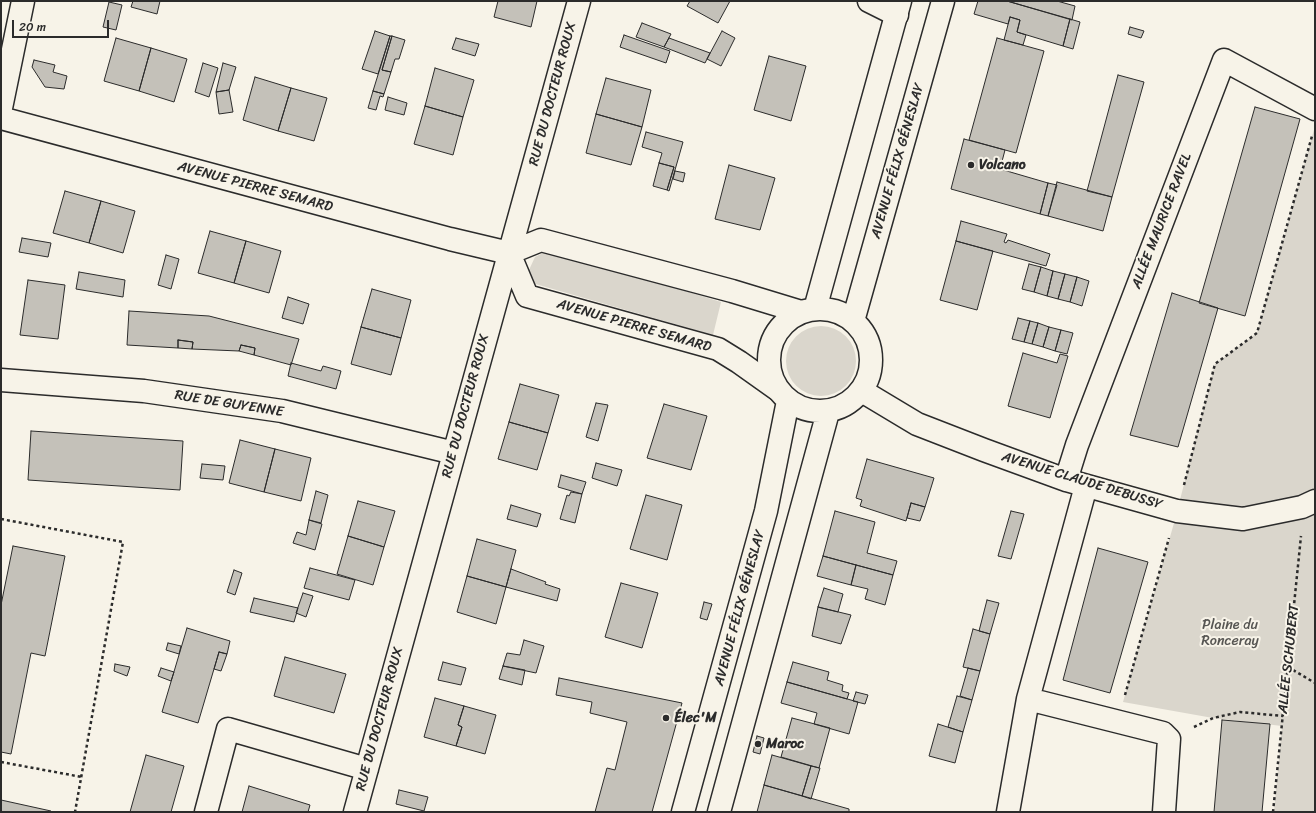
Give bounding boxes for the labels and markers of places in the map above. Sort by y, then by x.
place label: Volcano [979,157,1026,173]
marker: Volcano [966,160,976,170]
place label: Élec'M [674,710,717,726]
marker: Élec'M [661,713,671,723]
place label: Maroc [766,736,804,752]
marker: Maroc [753,739,763,749]

